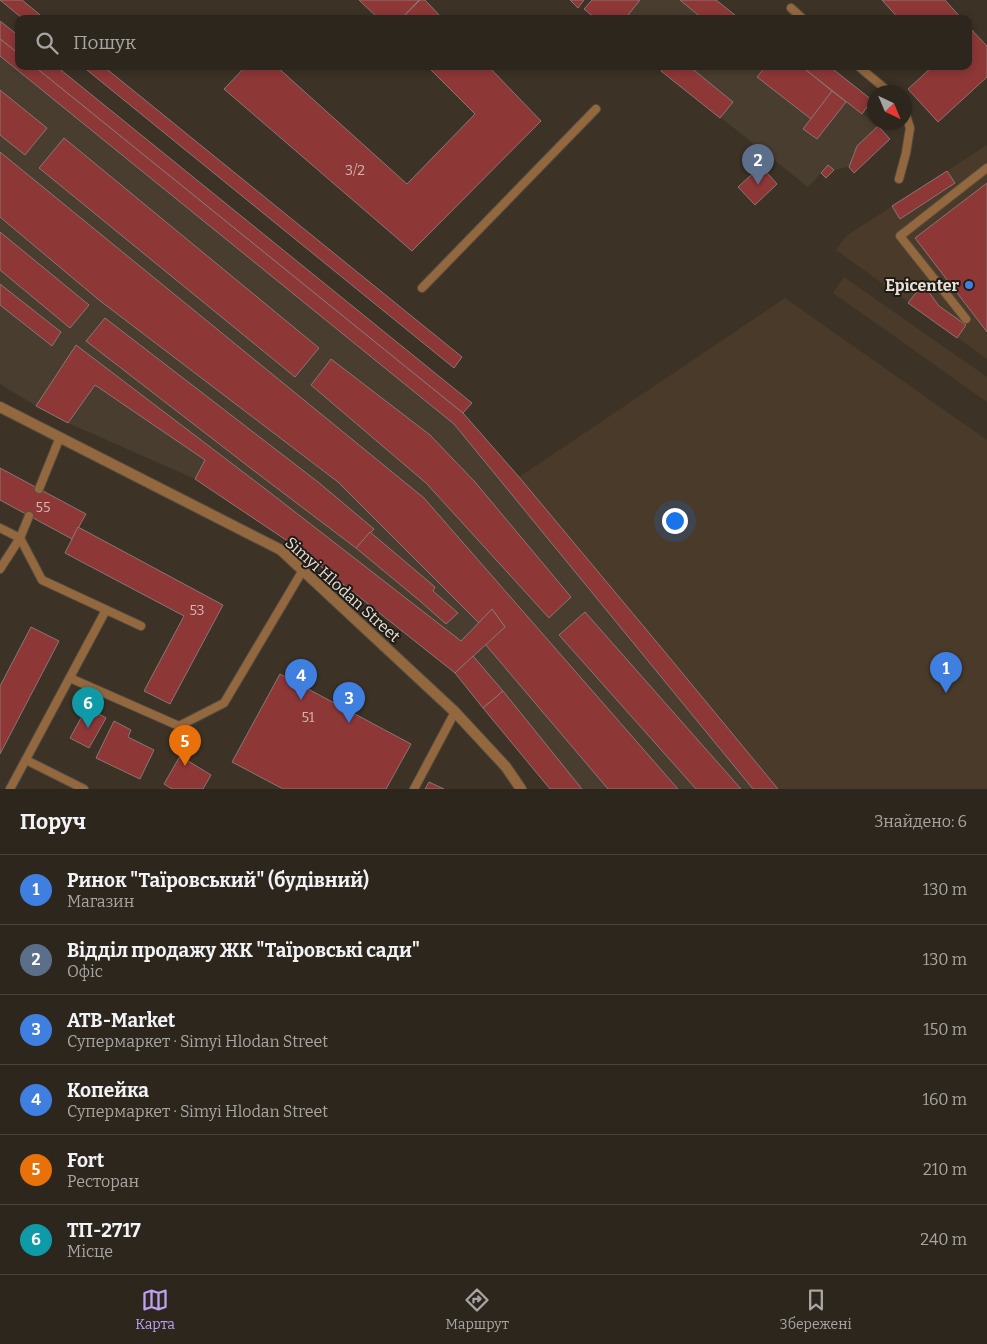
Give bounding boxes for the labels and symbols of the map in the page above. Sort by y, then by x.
north arrow [867,85,912,130]
pin: 2 [742,144,774,185]
house number: 3/2 [345,162,365,179]
place label: Epicenter [885,276,959,295]
marker: Epicenter [963,279,975,291]
house number: 55 [36,499,50,516]
your location [662,508,688,534]
street label: Simyi Hlodan Street [281,533,404,646]
house number: 53 [189,602,205,619]
pin: 1 [930,652,962,693]
pin: 4 [285,659,317,700]
pin: 3 [333,682,365,723]
pin: 6 [72,687,104,728]
house number: 51 [302,709,315,726]
pin: 5 [169,725,201,766]

